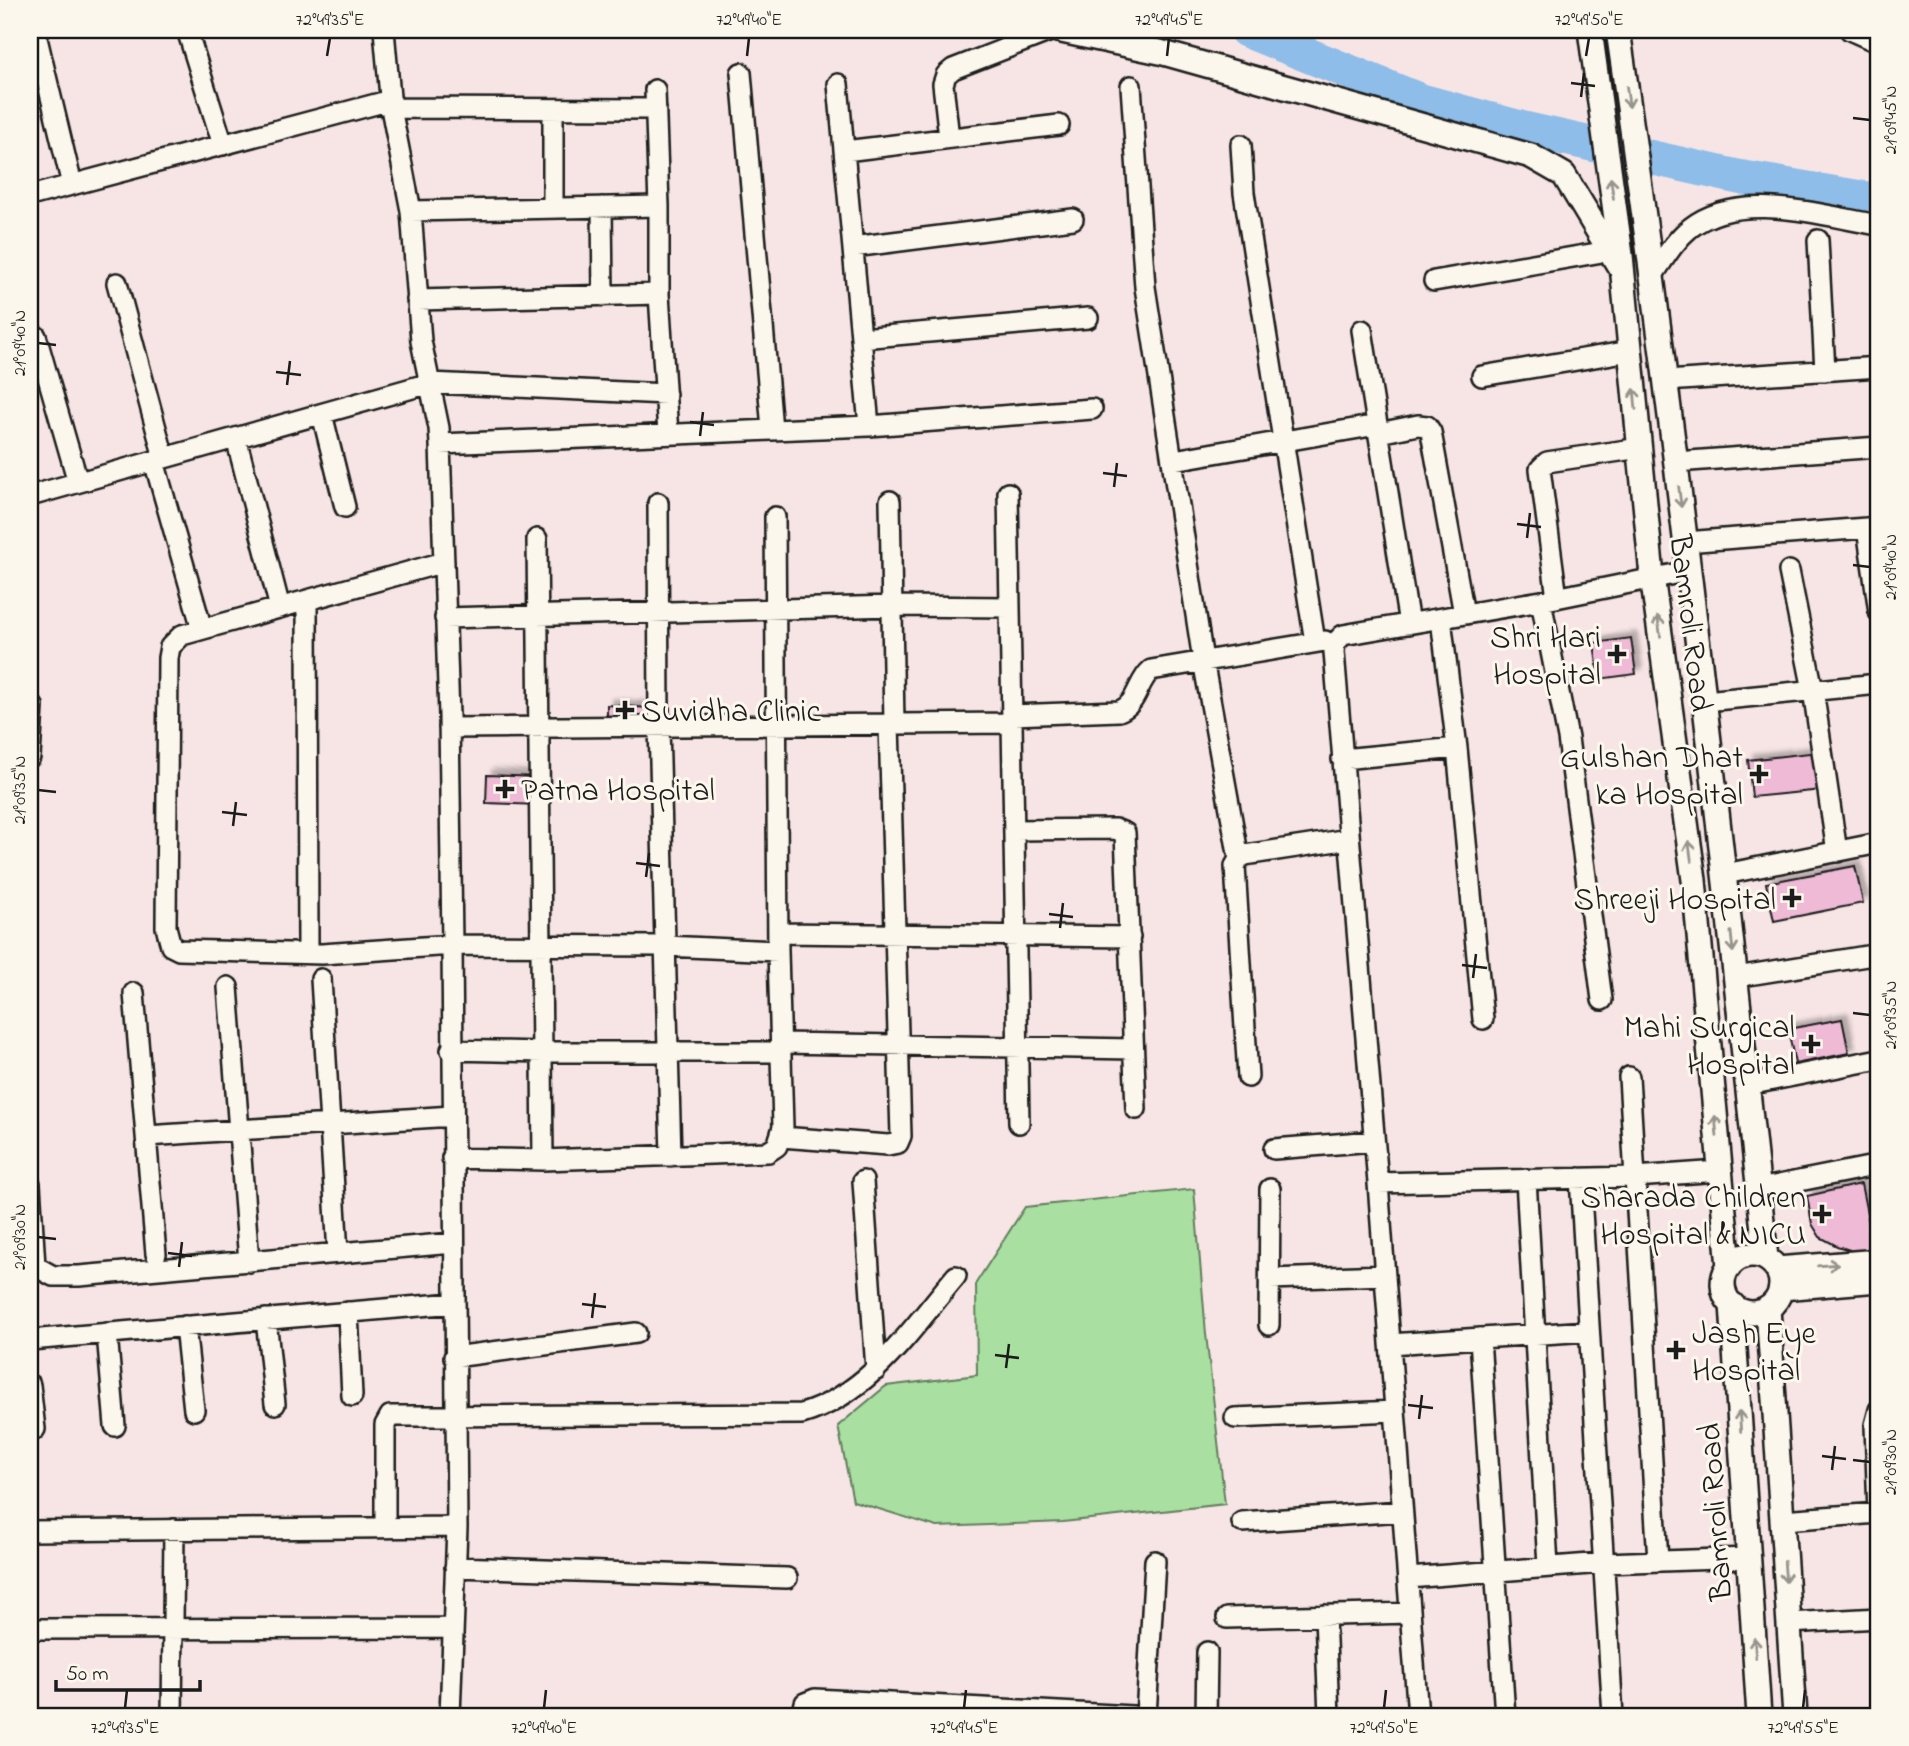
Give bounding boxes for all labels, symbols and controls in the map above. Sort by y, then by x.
text: 72°49'35"E [296,8,364,34]
text: 72°49'40"E [716,8,782,34]
text: 72°49'45"E [1135,8,1203,34]
text: 72°49'50"E [1554,8,1624,34]
one-way arrow [1621,85,1634,108]
text: 21°09'45"N [1879,86,1905,154]
one-way arrow [1605,177,1618,200]
text: 21°09'40"N [8,310,34,376]
one-way arrow [1628,389,1641,411]
one-way arrow [1673,485,1686,508]
street label: Bamroli Road [1654,531,1723,715]
text: 21°09'40"N [1879,534,1905,600]
one-way arrow [1652,615,1665,637]
place label: Shri Hari Hospital [1490,616,1601,700]
marker: Shri Hari Hospital [1607,644,1627,664]
place label: Suvidha Clinic [641,690,822,737]
marker: Suvidha Clinic [615,700,635,720]
place label: Gulshan Dhat ka Hospital [1560,736,1743,820]
text: 21°09'35"N [8,756,34,824]
marker: Gulshan Dhat ka Hospital [1749,764,1769,784]
place label: Patna Hospital [521,769,715,816]
marker: Patna Hospital [495,779,515,799]
one-way arrow [1684,840,1697,863]
place label: Shreeji Hospital [1573,878,1776,925]
marker: Shreeji Hospital [1782,888,1802,908]
one-way arrow [1726,930,1739,952]
text: 21°09'35"N [1879,981,1905,1049]
place label: Mahi Surgical Hospital [1624,1006,1795,1090]
marker: Mahi Surgical Hospital [1801,1034,1821,1054]
one-way arrow [1709,1115,1722,1138]
place label: Sharada Children Hospital & NICU [1581,1176,1806,1260]
text: 21°09'30"N [8,1204,34,1270]
marker: Sharada Children Hospital & NICU [1812,1204,1832,1224]
one-way arrow [1816,1258,1839,1271]
place label: Jash Eye Hospital [1692,1312,1817,1396]
marker: Jash Eye Hospital [1666,1340,1686,1360]
one-way arrow [1733,1410,1746,1433]
street label: Bamroli Road [1688,1421,1747,1603]
text: 21°09'30"N [1879,1429,1905,1495]
one-way arrow [1779,1560,1792,1583]
one-way arrow [1748,1637,1761,1660]
scale bar [56,1648,200,1692]
text: 50 m [66,1660,109,1690]
text: 72°49'35"E [91,1716,159,1742]
text: 72°49'40"E [511,1716,577,1742]
text: 72°49'45"E [930,1716,998,1742]
text: 72°49'50"E [1349,1716,1419,1742]
text: 72°49'55"E [1767,1716,1839,1742]

